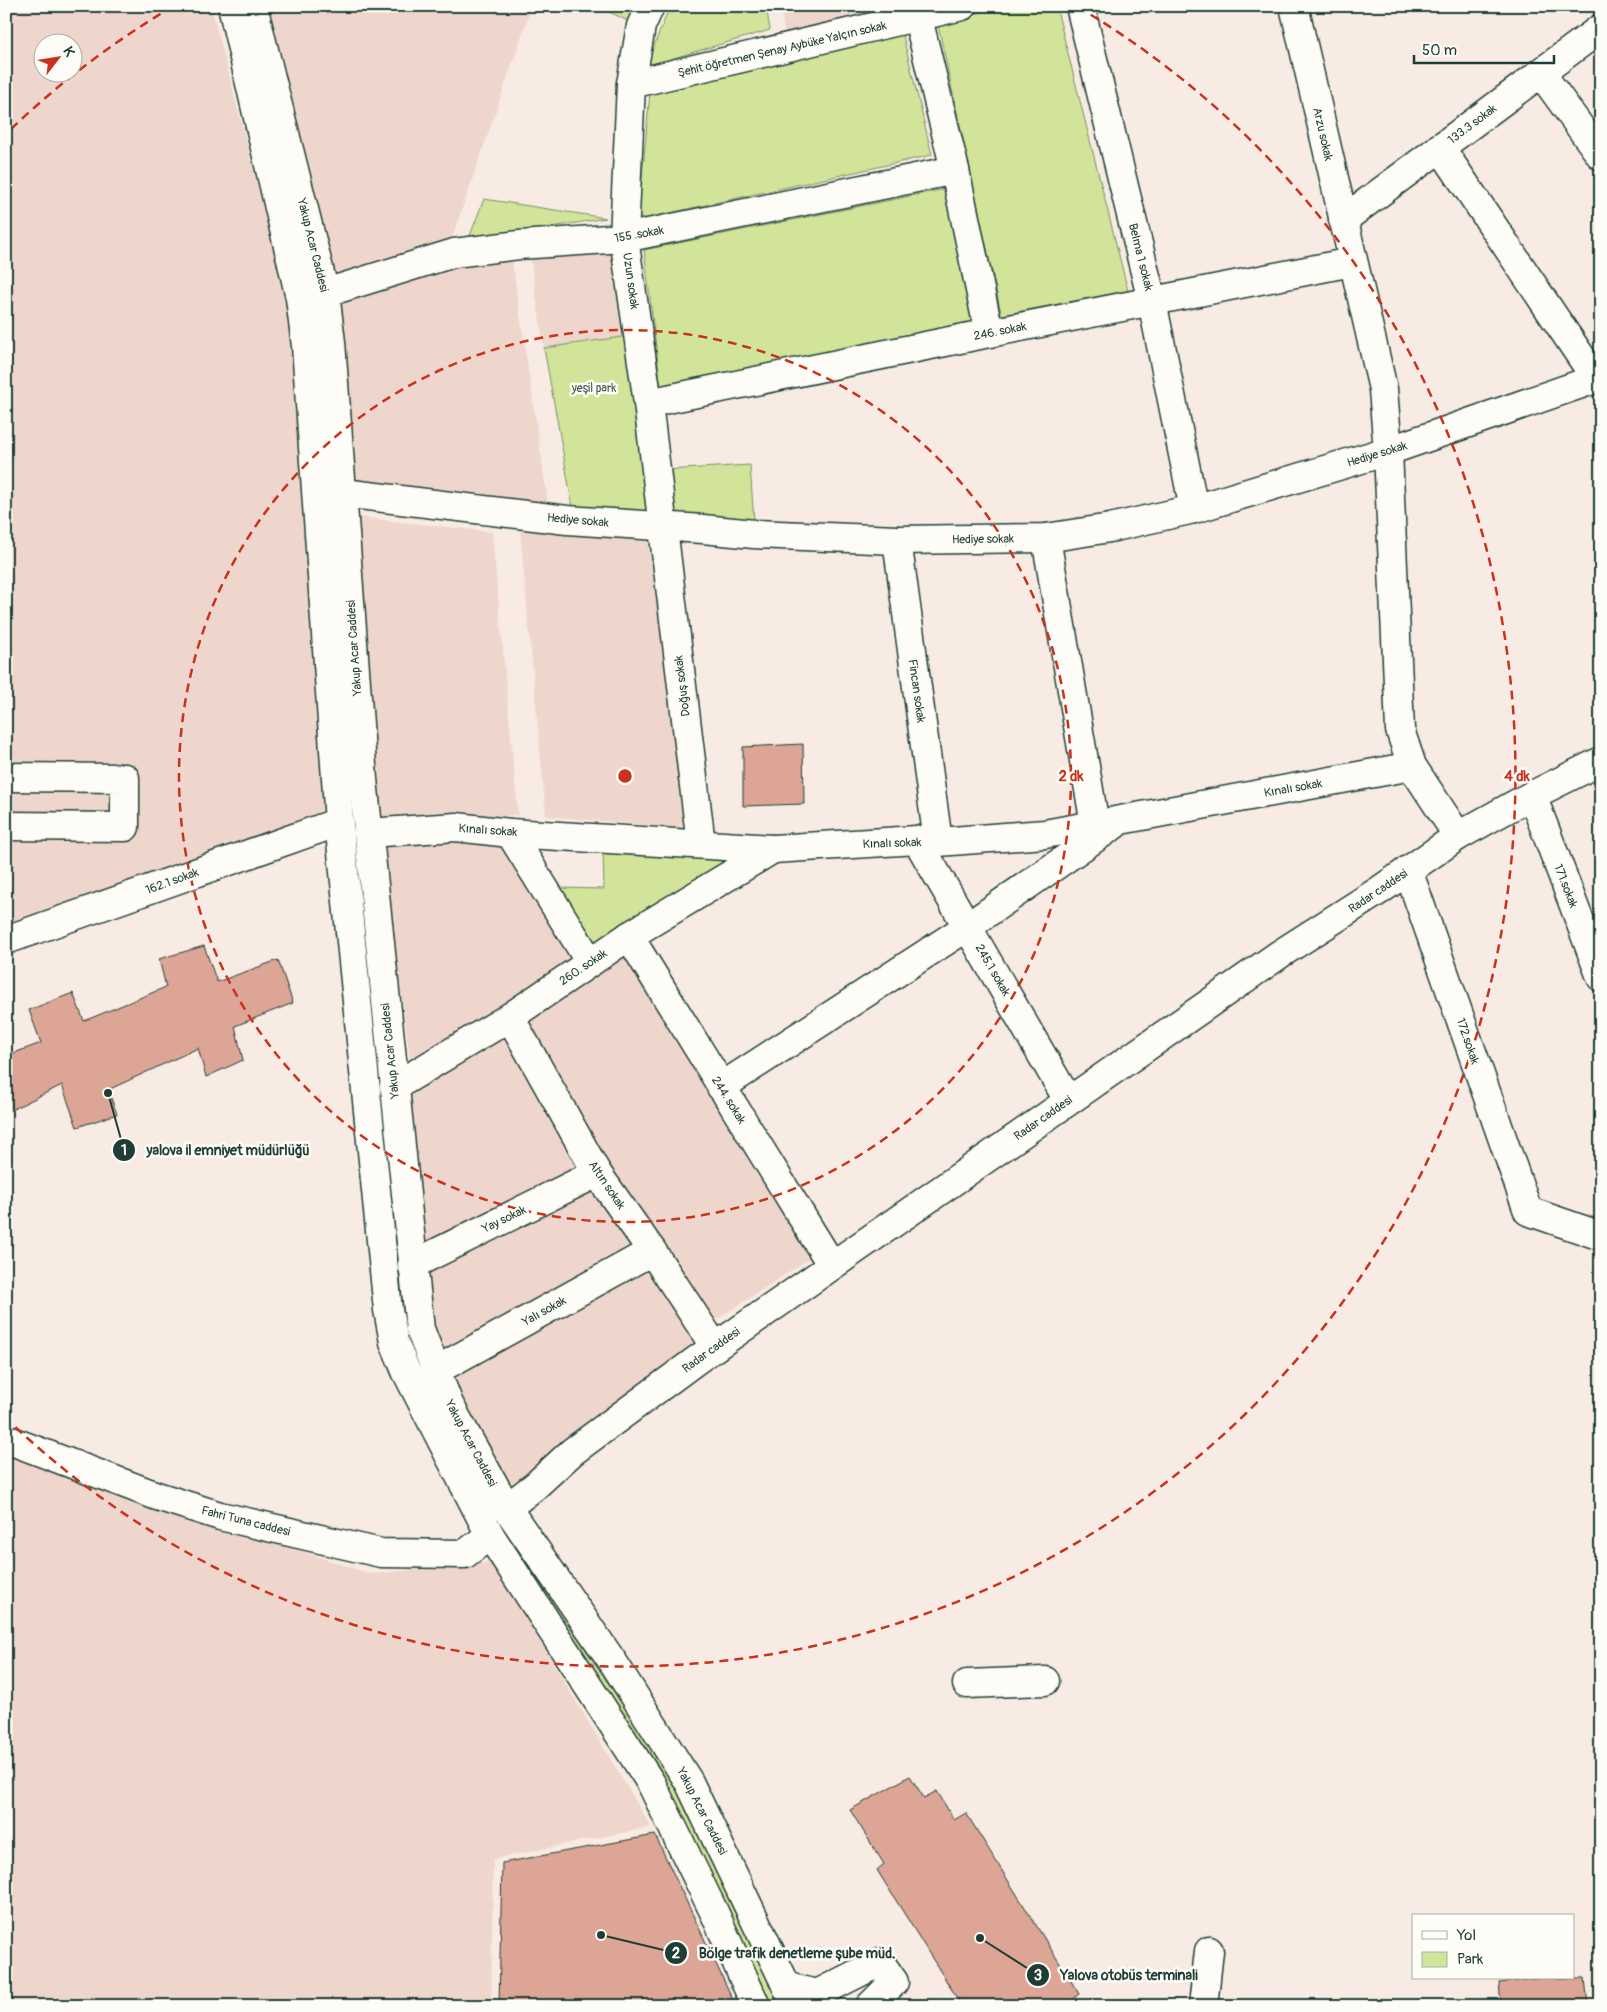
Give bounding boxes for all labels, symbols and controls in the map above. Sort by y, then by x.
street label: Şehit öğretmen Şenay Aybüke Yalçın sokak [676,18,888,81]
north arrow [32,32,82,82]
scale bar [1414,32,1554,64]
text: 50 m [1422,41,1457,60]
text: K [59,44,78,60]
street label: 133.3 sokak [1445,101,1500,148]
street label: Arzu sokak [1309,106,1336,162]
street label: Yakup Acar Caddesi [293,196,331,294]
street label: Belma 1 sokak [1125,222,1156,292]
street label: 155 .sokak [613,223,665,246]
street label: Uzun sokak [619,252,642,310]
street label: 246. sokak [973,319,1028,344]
park label: yeşil park [571,381,616,396]
street label: Hediye sokak [1345,438,1409,471]
street label: Hediye sokak [546,510,609,531]
street label: Hediye sokak [952,531,1014,548]
street label: Yakup Acar Caddesi [344,600,365,697]
street label: Doğuş sokak [671,654,694,717]
street label: Fincan sokak [905,658,928,724]
centre of rings [616,767,634,785]
text: 2 dk [1058,767,1084,786]
text: 4 dk [1504,767,1531,786]
street label: Kınalı sokak [1263,776,1323,801]
street label: Kınalı sokak [458,821,518,840]
street label: Kınalı sokak [862,835,922,852]
street label: 171.sokak [1550,862,1581,910]
street label: 162.1 sokak [143,865,201,898]
street label: Radar caddesi [1346,866,1411,917]
street label: 245.1 sokak [972,942,1013,999]
street label: 260. sokak [556,946,610,989]
street label: Yakup Acar Caddesi [378,1002,403,1100]
street label: 172.sokak [1453,1016,1482,1066]
street label: 244. sokak [708,1074,749,1127]
street label: Radar caddesi [1011,1093,1075,1144]
callout: yalova il emniyet müdürlüğü [111,1136,319,1165]
text: 1 [121,1141,127,1160]
text: yalova il emniyet müdürlüğü [145,1142,310,1159]
street label: Altın sokak [585,1158,628,1212]
street label: Yay sokak [479,1202,529,1237]
street label: Yalı sokak [519,1293,569,1330]
street label: Radar caddesi [679,1324,743,1376]
street label: Yakup Acar Caddesi [441,1396,500,1489]
street label: Fahri Tuna caddesi [200,1503,292,1540]
street label: Yakup Acar Caddesi [673,1764,730,1857]
legend [1412,1914,1574,1980]
text: Yol [1456,1926,1476,1945]
callout: Bölge trafik denetleme şube müd. [663,1939,905,1968]
text: 2 [672,1944,680,1963]
text: Bölge trafik denetleme şube müd. [699,1945,895,1962]
text: Park [1457,1950,1484,1969]
callout: Yalova otobüs terminali [1026,1961,1208,1990]
text: 3 [1034,1966,1042,1985]
text: Yalova otobüs terminali [1059,1967,1198,1984]

